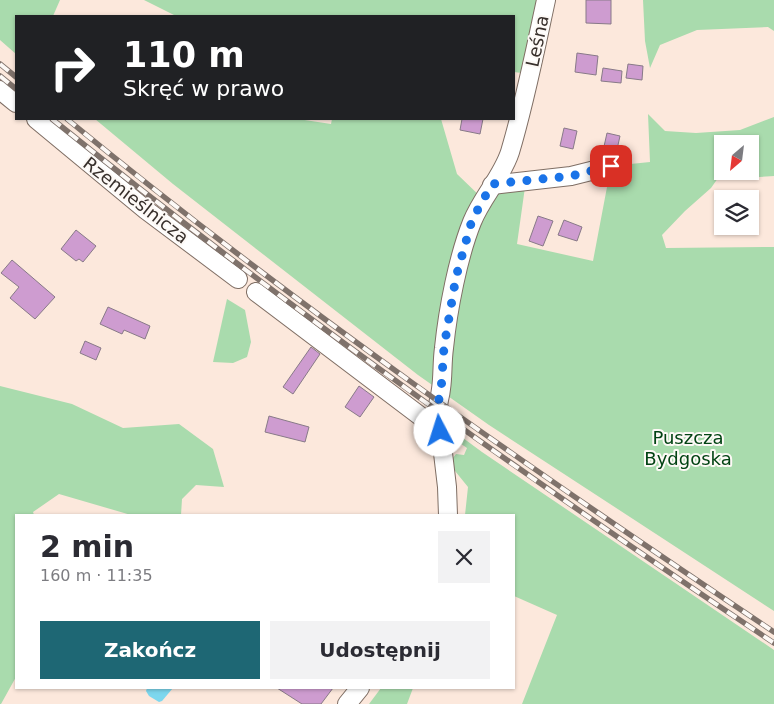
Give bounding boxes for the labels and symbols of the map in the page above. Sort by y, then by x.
street label: Leśna [521,13,553,69]
north arrow [714,135,759,180]
pin [590,145,632,187]
street label: Rzemieślnicza [79,152,193,248]
position arrow [413,404,465,456]
park label: Puszcza Bydgoska [644,427,732,469]

